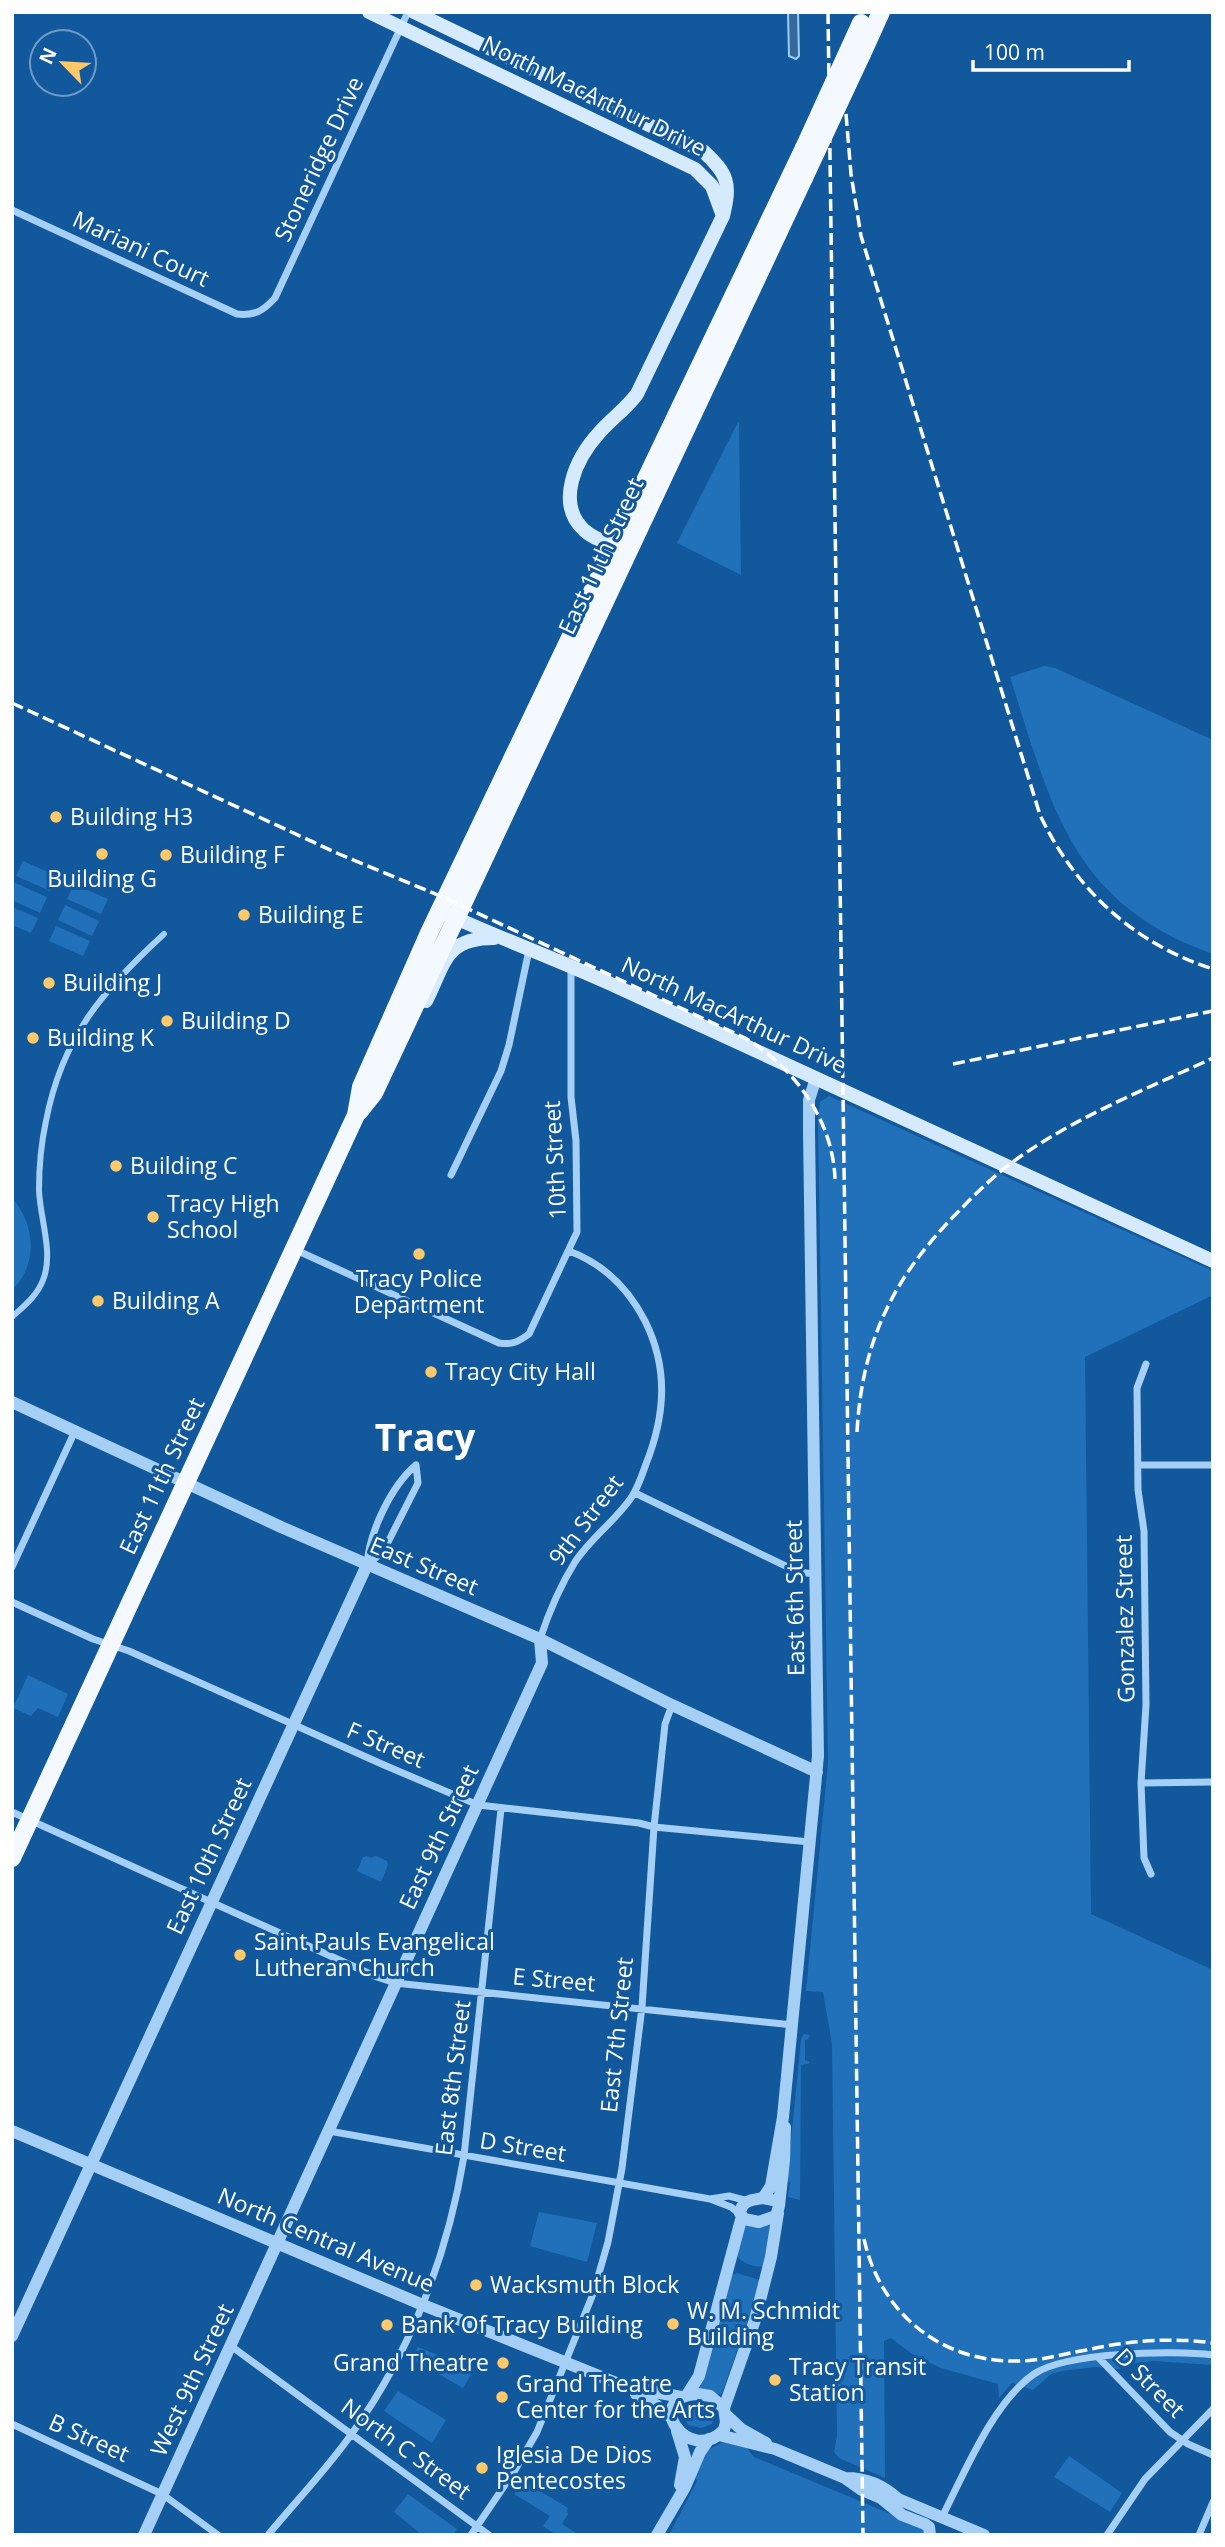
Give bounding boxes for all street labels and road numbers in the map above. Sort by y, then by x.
street label: North MacArthur Drive [477,27,712,163]
street label: Stoneridge Drive [266,71,370,246]
street label: Mariani Court [68,202,215,294]
street label: East 11th Street [550,472,650,639]
street label: North MacArthur Drive [616,948,852,1080]
street label: 10th Street [535,1100,573,1220]
street label: East 11th Street [111,1392,211,1559]
street label: 9th Street [541,1468,630,1571]
street label: East 6th Street [777,1520,811,1676]
street label: East Street [365,1528,484,1602]
street label: Gonzalez Street [1107,1535,1141,1703]
street label: F Street [342,1713,430,1775]
street label: East 9th Street [391,1759,486,1914]
street label: East 10th Street [158,1772,258,1939]
street label: East 7th Street [592,1955,640,2114]
street label: E Street [511,1959,597,1999]
street label: East 8th Street [427,1998,477,2157]
street label: D Street [478,2123,569,2169]
street label: North Central Avenue [213,2179,440,2299]
street label: West 9th Street [142,2298,240,2461]
street label: D Street [1109,2340,1193,2424]
street label: North C Street [335,2390,478,2506]
street label: B Street [44,2405,135,2469]

